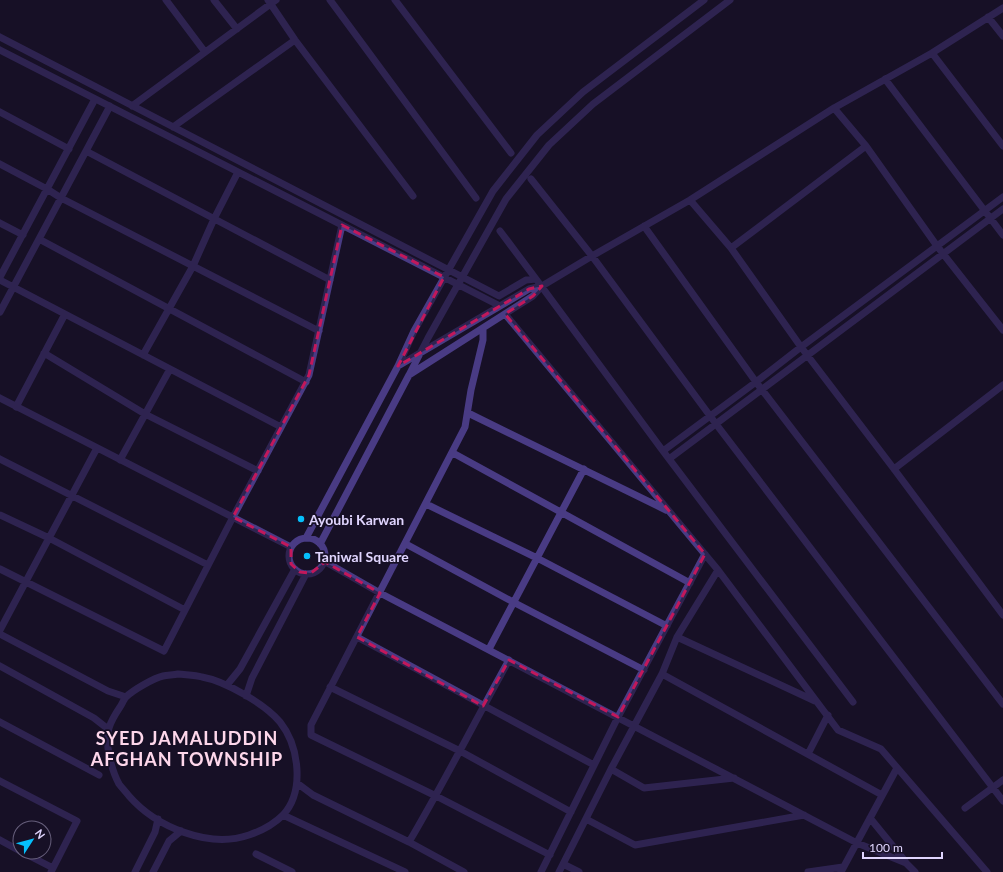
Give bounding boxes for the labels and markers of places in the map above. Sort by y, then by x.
place label: Ayoubi Karwan [308,511,404,528]
marker: Ayoubi Karwan [296,514,306,524]
place label: Taniwal Square [315,548,409,565]
marker: Taniwal Square [302,551,312,561]

